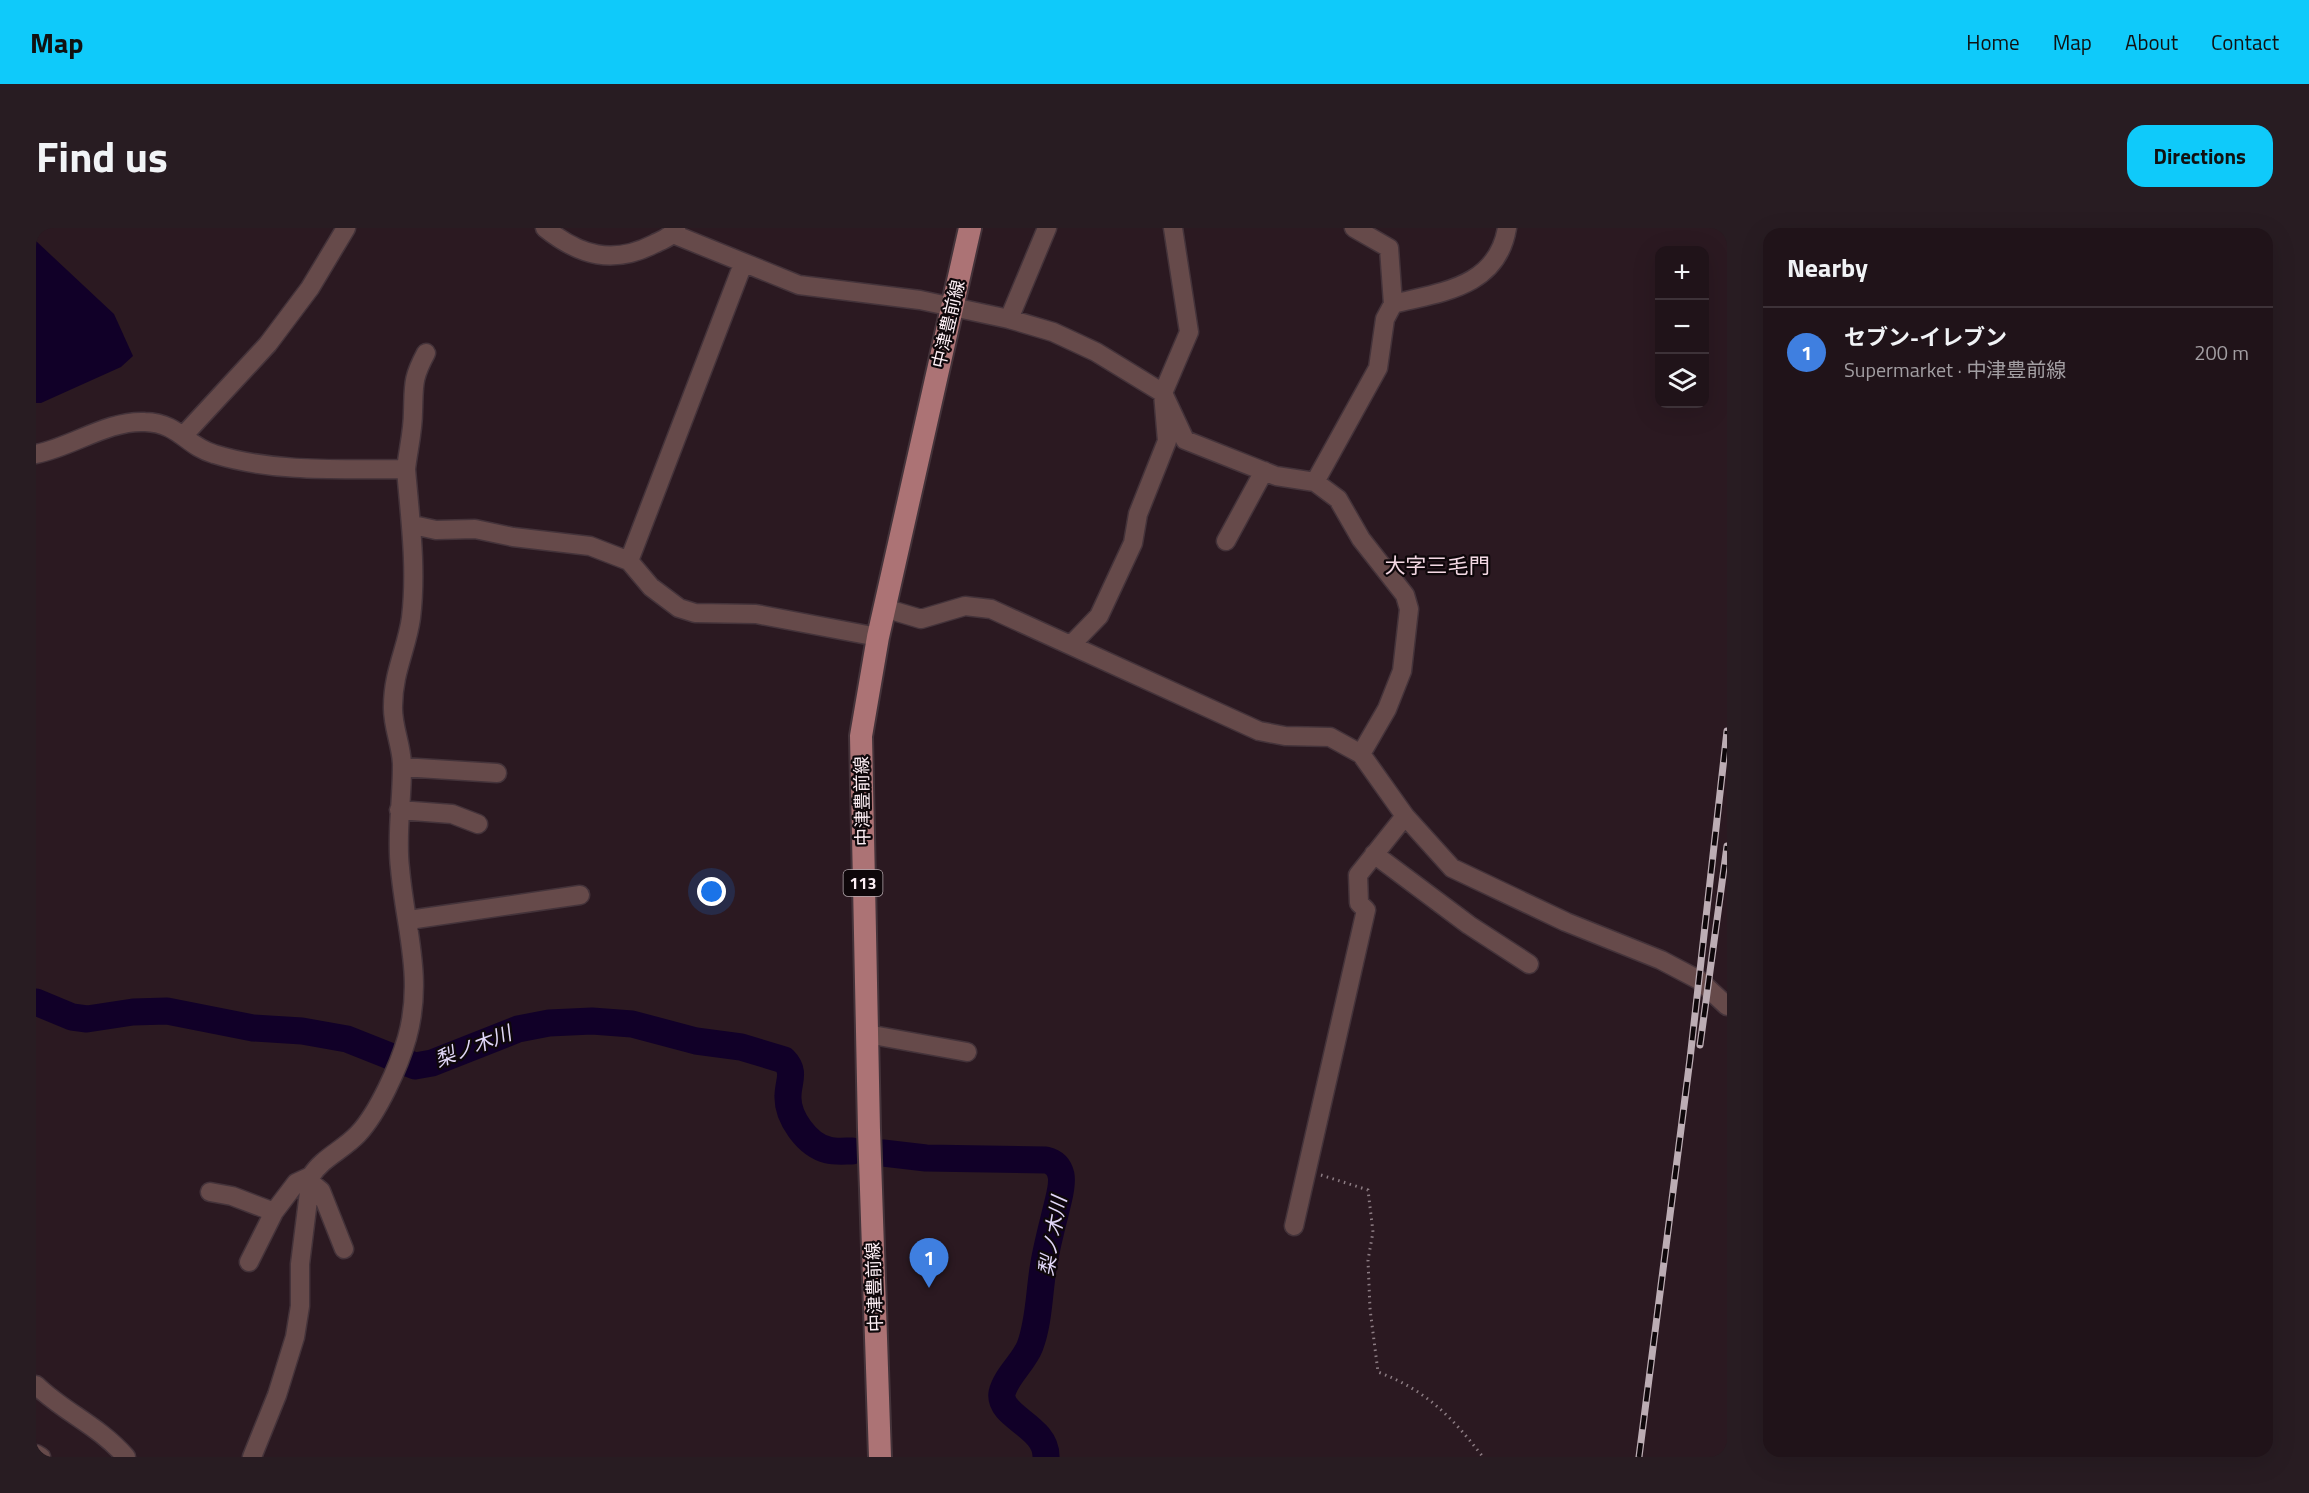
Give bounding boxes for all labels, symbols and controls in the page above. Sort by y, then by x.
text: Map [30,21,84,64]
text: Home [1966,26,2020,58]
text: Map [2053,26,2092,58]
text: About [2125,26,2178,58]
text: Contact [2211,26,2279,58]
text: Find us [36,124,168,188]
button: Directions [2127,125,2273,187]
map controls [1655,246,1709,408]
button: + [1655,246,1709,300]
text: Nearby [1787,248,1868,287]
street label: 中津豊前線 [925,277,971,371]
button: − [1655,300,1709,354]
text: セブン-イレブン [1844,320,2007,354]
text: 1 [1801,337,1812,368]
text: 200 m [2194,337,2249,368]
button: layers [1655,354,1709,408]
text: Supermarket · 中津豊前線 [1844,354,2066,385]
district label: 大字三毛門 [1385,549,1490,581]
street label: 中津豊前線 [848,756,876,846]
road number: 113 [844,870,882,896]
your location [697,877,726,906]
water label: 梨ノ木川 [430,1016,518,1075]
water label: 梨ノ木川 [1030,1192,1075,1278]
pin: 1 [910,1238,948,1288]
street label: 中津豊前線 [859,1242,889,1332]

